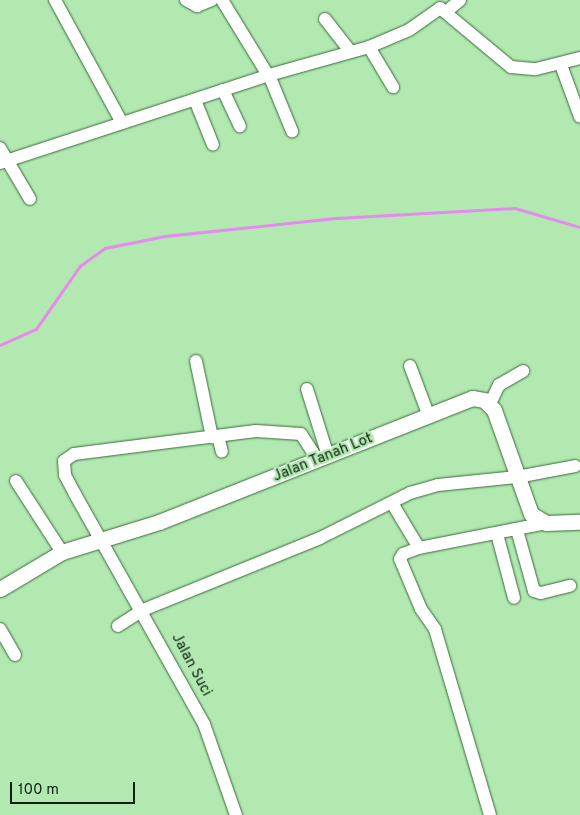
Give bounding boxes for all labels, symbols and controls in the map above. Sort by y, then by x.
street label: Jalan Tanah Lot [270,430,376,486]
street label: Jalan Suci [167,630,215,700]
scale bar [12,772,138,804]
text: 100 m [18,781,59,800]

